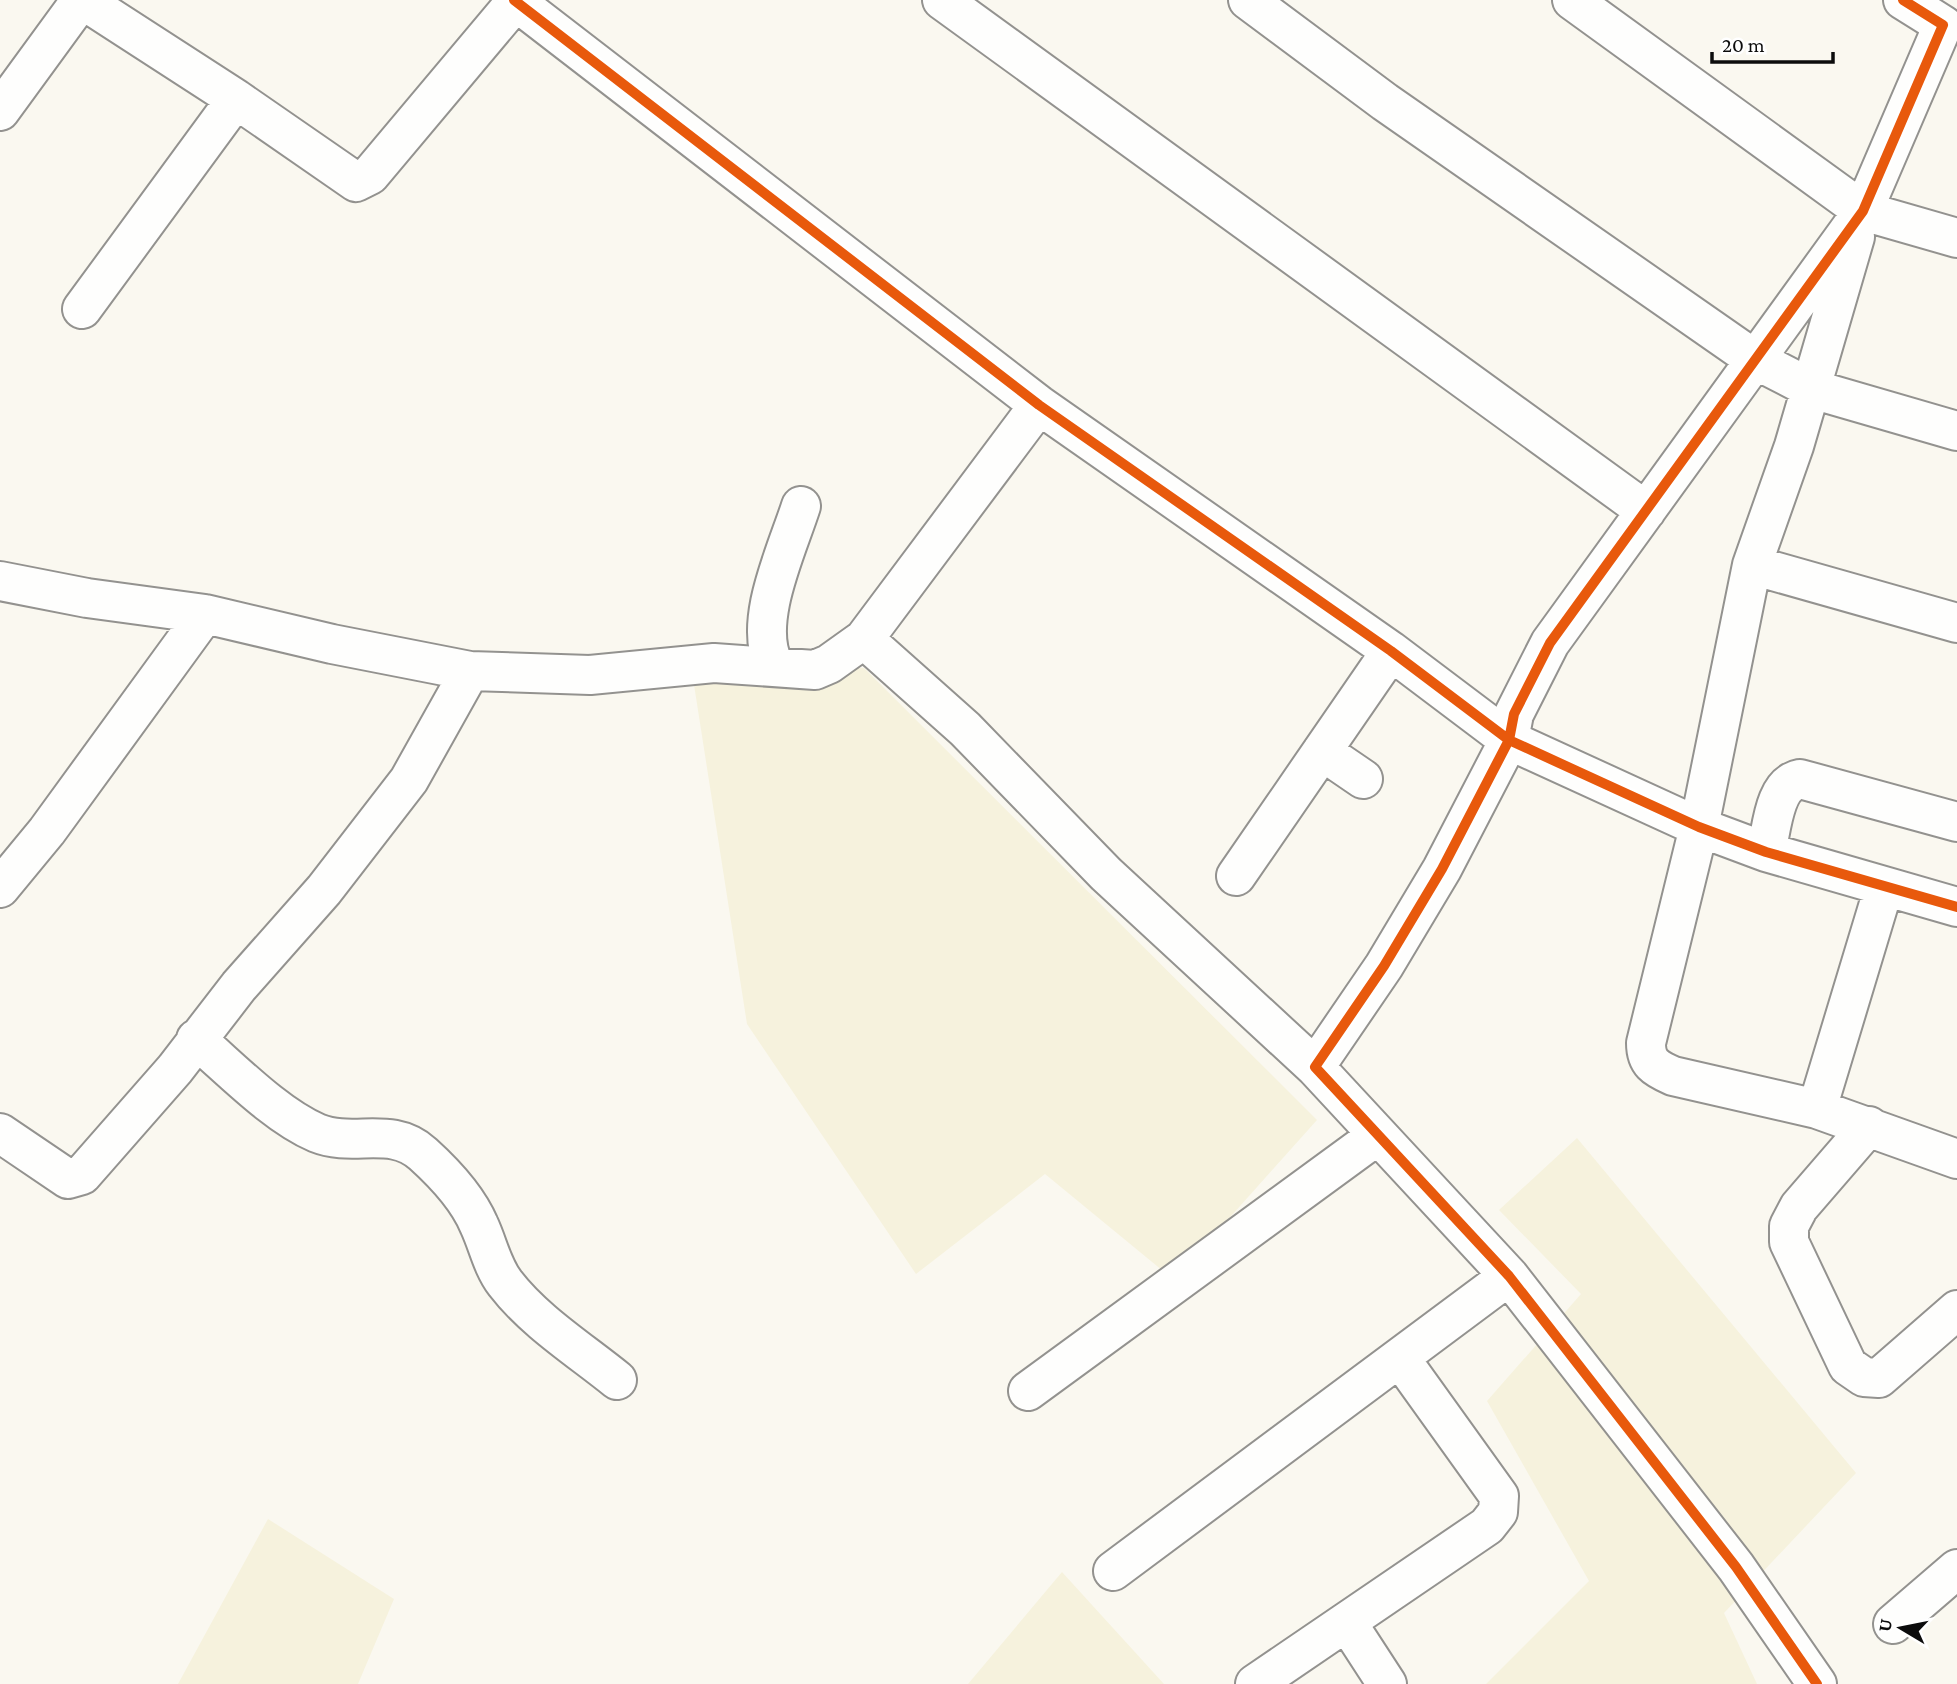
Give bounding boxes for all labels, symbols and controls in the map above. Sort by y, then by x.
scale bar [1712,21,1833,65]
text: 20 m [1722,33,1765,57]
north arrow [1866,1593,1936,1663]
text: U [1873,1617,1896,1633]

